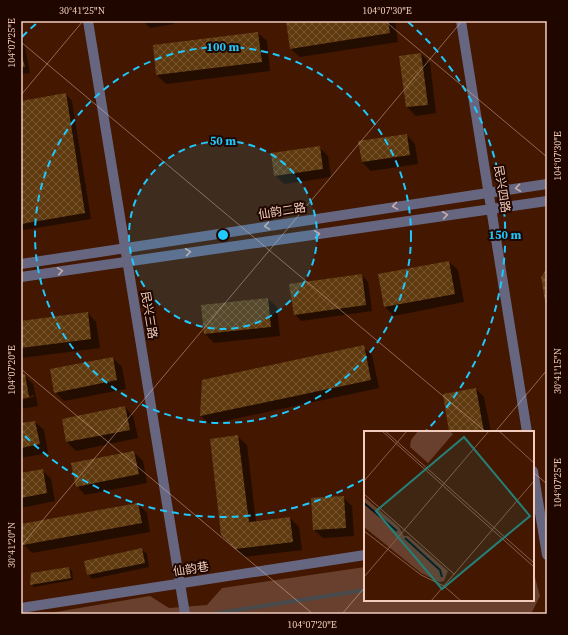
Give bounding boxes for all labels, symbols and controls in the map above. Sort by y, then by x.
text: 30°41'25"N [59,4,105,17]
text: 104°07'30"E [362,4,412,17]
text: 104°07'25"E [5,18,18,68]
text: 100 m [207,39,240,55]
text: 104°07'30"E [551,131,564,181]
text: 50 m [210,133,236,149]
street label: 民兴四路 [490,164,514,214]
one-way arrow [515,183,521,192]
street label: 仙韵二路 [257,199,307,223]
one-way arrow [392,201,399,210]
one-way arrow [442,211,449,220]
one-way arrow [264,221,270,230]
text: 150 m [489,227,522,243]
centre of rings [216,228,230,242]
one-way arrow [314,230,320,239]
one-way arrow [185,248,191,257]
one-way arrow [56,267,63,276]
street label: 民兴三路 [137,290,161,340]
text: 104°07'20"E [5,345,18,395]
text: 30°41'15"N [551,348,564,394]
inset map [364,431,534,601]
text: 104°07'25"E [551,458,564,508]
text: 30°41'20"N [5,522,18,568]
street label: 仙韵巷 [172,558,210,580]
text: 104°07'20"E [287,618,337,631]

